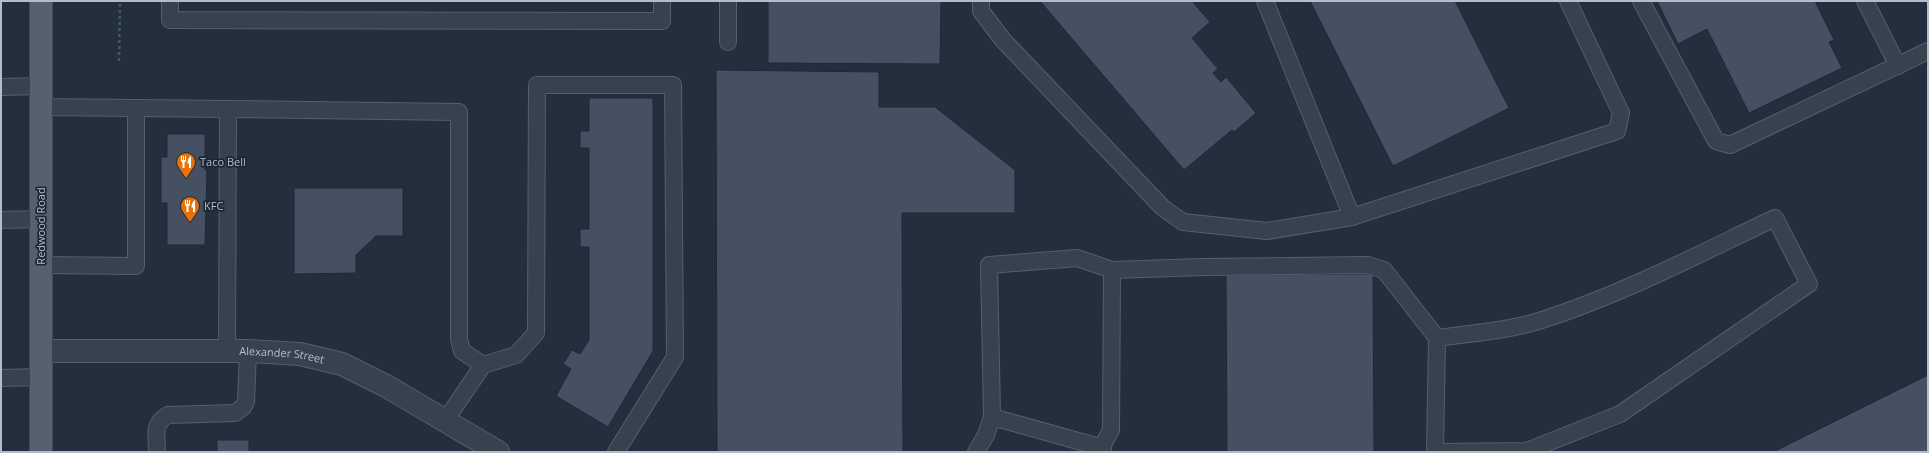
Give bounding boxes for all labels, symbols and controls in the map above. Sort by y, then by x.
restaurant icon: Taco Bell [175,151,197,179]
place label: Taco Bell [200,154,246,169]
street label: Redwood Road [33,187,48,265]
restaurant icon: KFC [179,195,201,223]
place label: KFC [204,198,223,213]
street label: Alexander Street [239,343,326,367]

